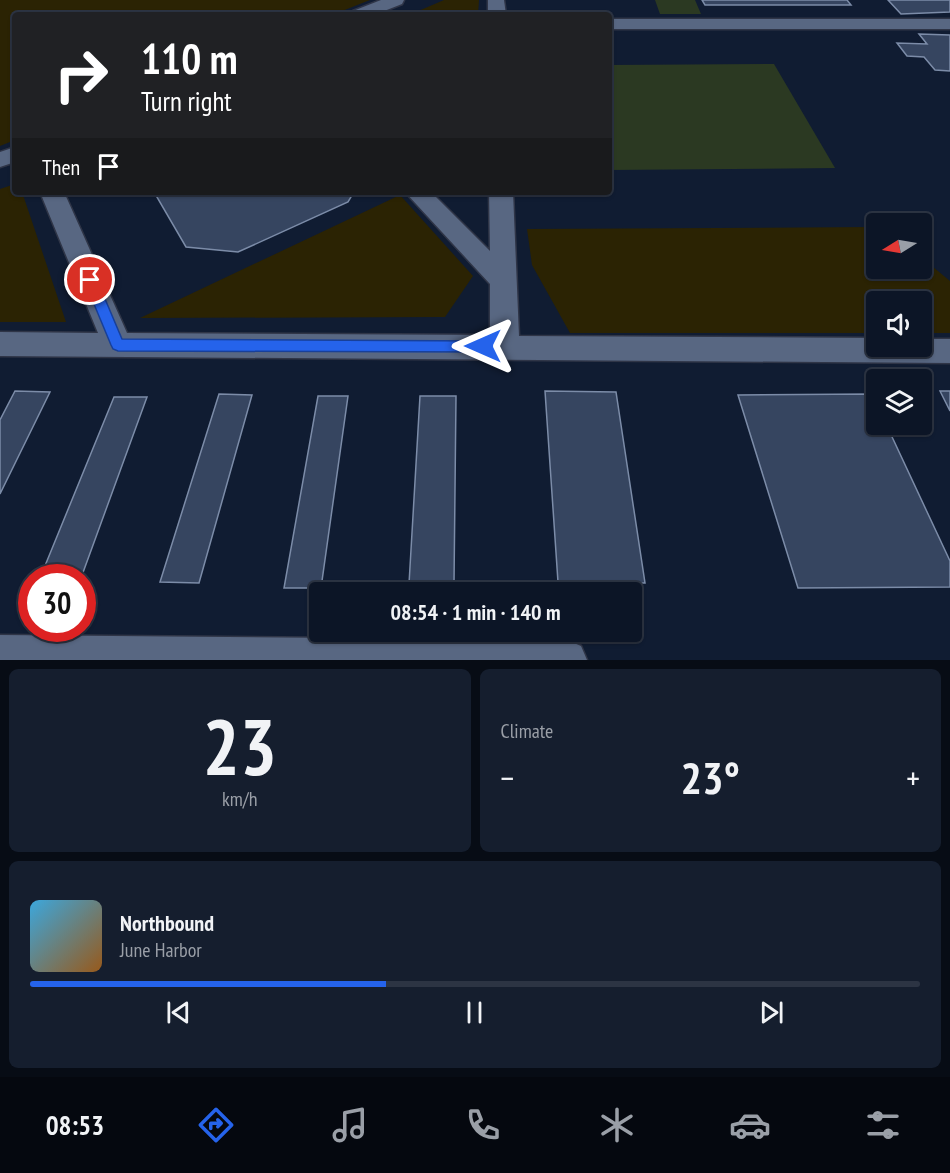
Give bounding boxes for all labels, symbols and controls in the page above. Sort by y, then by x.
text: 110 m [141,31,238,86]
icon: right [42,36,120,114]
text: Turn right [141,84,232,118]
icon: arrive [92,150,125,183]
text: Then [42,153,80,181]
north arrow [866,213,932,279]
map controls [866,213,932,435]
pin [64,254,115,305]
icon: arrive [73,263,106,296]
button: sound [866,291,932,357]
position arrow [451,314,515,378]
button: layers [866,369,932,435]
speed limit sign: 30 [18,564,96,642]
text: 08:54 · 1 min · 140 m [390,598,561,626]
text: 23 [202,696,277,797]
text: Climate [501,718,553,744]
text: 23° [681,748,740,806]
text: − [501,756,514,799]
text: + [906,756,920,799]
text: km/h [222,786,257,812]
text: Northbound [120,909,214,937]
text: June Harbor [120,937,202,963]
icon: previous [162,996,195,1029]
icon: pause [458,996,491,1029]
icon: next [755,996,788,1029]
icon: directions [195,1104,237,1146]
icon: music [329,1104,371,1146]
icon: phone [462,1104,504,1146]
icon: climate [596,1104,638,1146]
icon: car [729,1104,771,1146]
icon: filters [862,1104,904,1146]
text: 08:53 [46,1108,104,1142]

